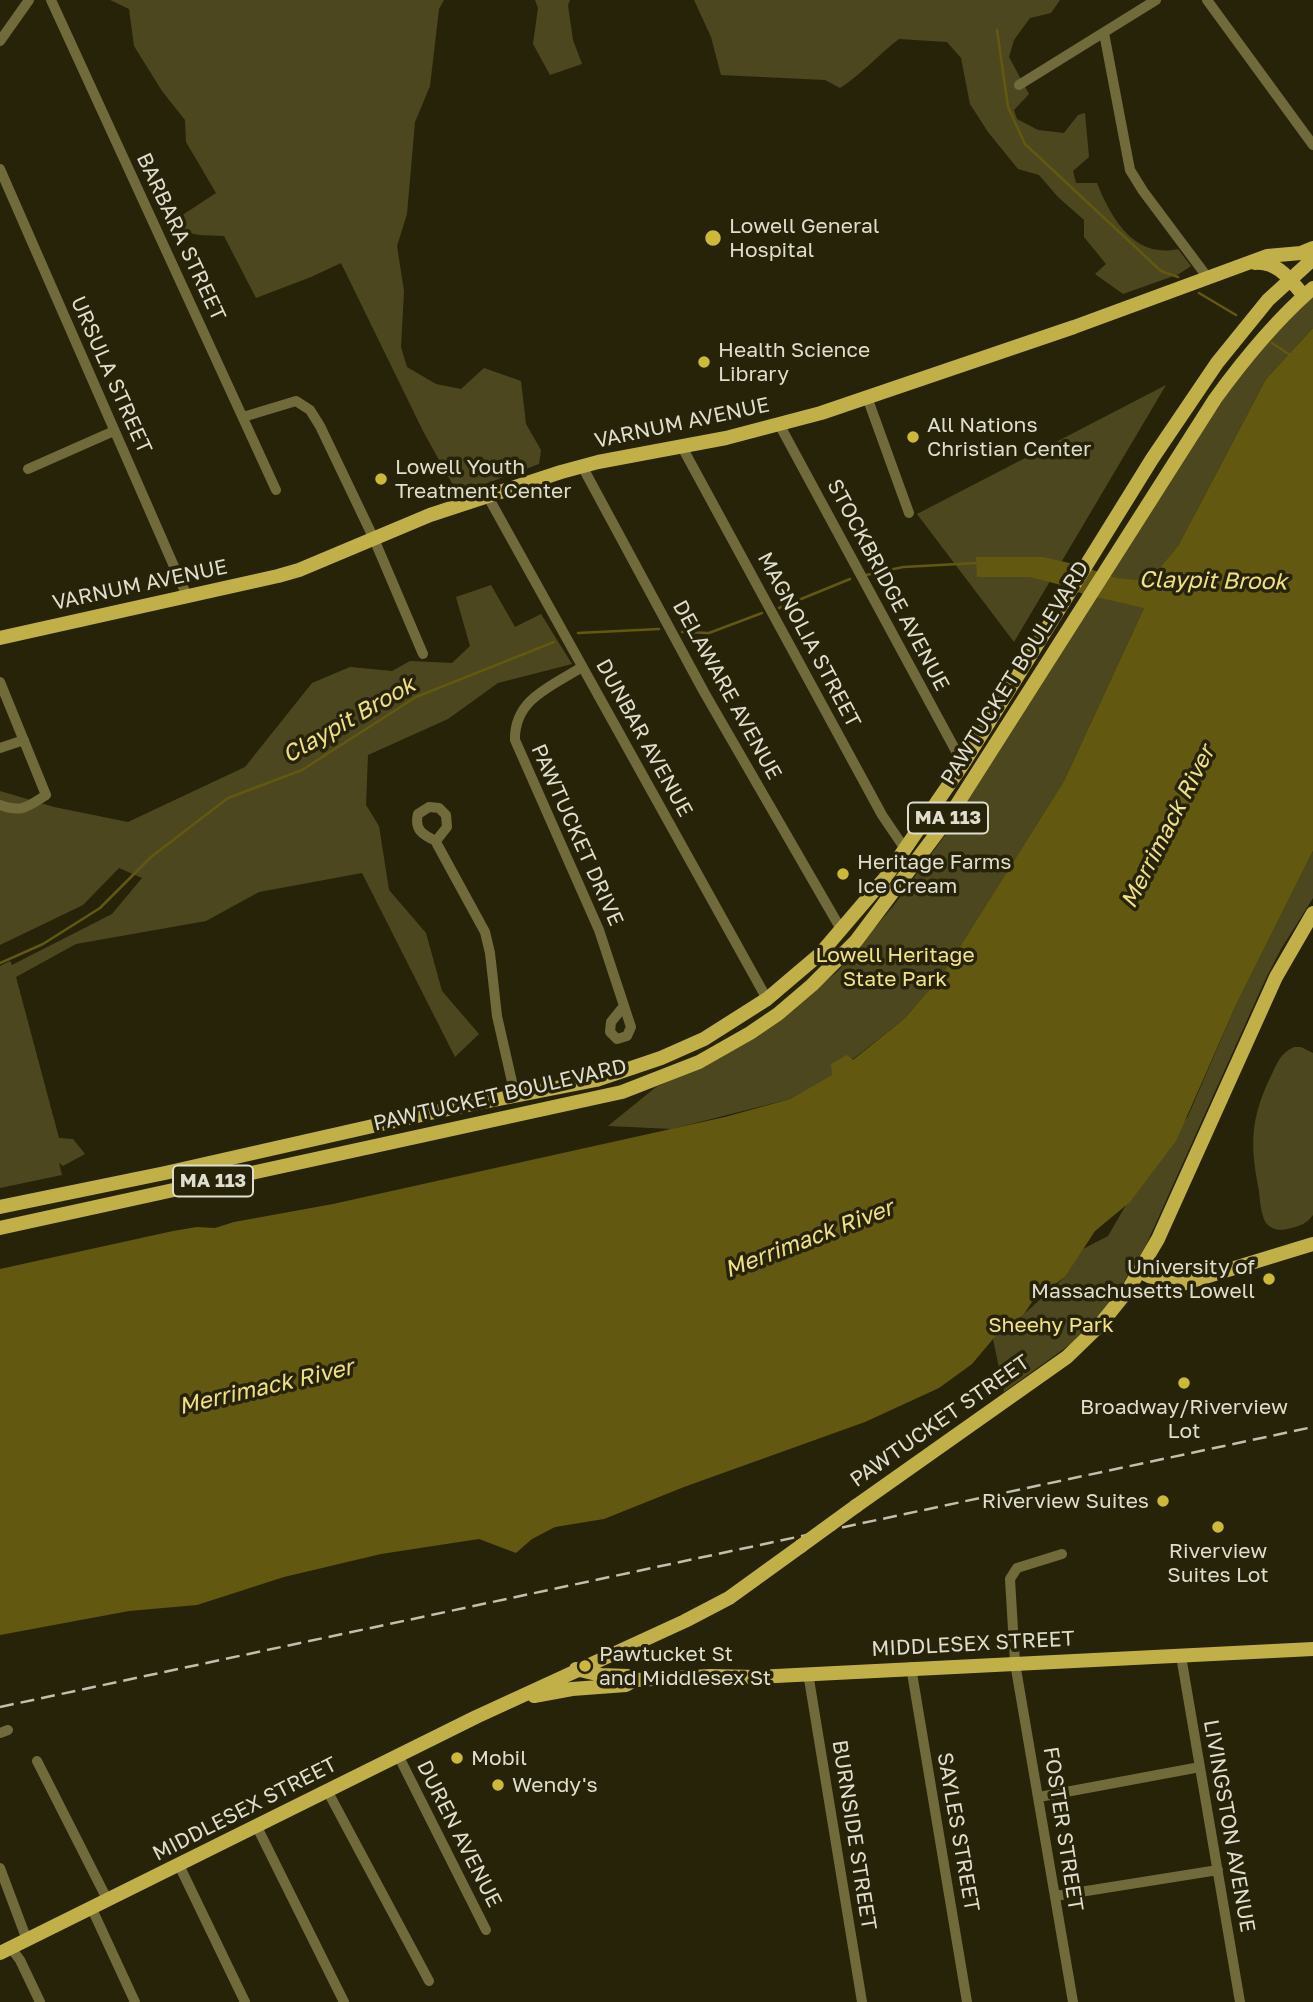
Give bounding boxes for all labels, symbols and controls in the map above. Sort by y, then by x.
street label: BARBARA STREET [131,149,231,325]
place label: Lowell General Hospital [729,213,879,263]
marker: Lowell General Hospital [703,228,723,248]
street label: URSULA STREET [65,292,157,458]
place label: Health Science Library [718,337,870,387]
marker: Health Science Library [696,354,712,370]
street label: VARNUM AVENUE [592,392,772,454]
place label: All Nations Christian Center [927,412,1091,462]
marker: All Nations Christian Center [905,429,921,445]
place label: Lowell Youth Treatment Center [395,454,571,504]
marker: Lowell Youth Treatment Center [373,471,389,487]
street label: STOCKBRIDGE AVENUE [822,475,954,695]
street label: MAGNOLIA STREET [752,548,866,732]
street label: VARNUM AVENUE [50,554,230,616]
street label: PAWTUCKET BOULEVARD [936,556,1094,790]
water label: Claypit Brook [1139,566,1287,596]
street label: DELAWARE AVENUE [667,596,787,784]
street label: DUNBAR AVENUE [590,655,698,821]
water label: Claypit Brook [278,671,420,769]
street label: PAWTUCKET DRIVE [526,740,628,930]
water label: Merrimack River [1115,741,1221,913]
road number: MA 113 [908,803,988,834]
place label: Heritage Farms Ice Cream [857,849,1011,899]
marker: Heritage Farms Ice Cream [835,866,851,882]
park label: Lowell Heritage State Park [815,942,975,992]
street label: PAWTUCKET BOULEVARD [371,1054,629,1136]
road number: MA 113 [173,1166,253,1196]
water label: Merrimack River [721,1194,897,1284]
place label: University of Massachusetts Lowell [1031,1254,1255,1304]
marker: University of Massachusetts Lowell [1261,1271,1277,1287]
park label: Sheehy Park [988,1312,1114,1338]
street label: PAWTUCKET STREET [845,1349,1035,1493]
water label: Merrimack River [176,1353,356,1421]
marker: Broadway/Riverview Lot [1176,1375,1192,1391]
place label: Broadway/Riverview Lot [1080,1394,1288,1444]
place label: Riverview Suites [982,1488,1149,1514]
marker: Riverview Suites [1155,1493,1171,1509]
marker: Riverview Suites Lot [1210,1519,1226,1535]
place label: Riverview Suites Lot [1167,1538,1269,1588]
street label: MIDDLESEX STREET [871,1626,1075,1662]
place label: Pawtucket St and Middlesex St [599,1641,771,1691]
marker: Pawtucket St and Middlesex St [577,1658,593,1674]
street label: LIVINGSTON AVENUE [1198,1718,1260,1934]
street label: BURNSIDE STREET [827,1738,881,1932]
place label: Mobil [471,1745,527,1771]
street label: FOSTER STREET [1038,1745,1088,1913]
marker: Mobil [449,1750,465,1766]
street label: SAYLES STREET [932,1750,984,1914]
street label: MIDDLESEX STREET [149,1752,341,1866]
street label: DUREN AVENUE [411,1756,507,1912]
place label: Wendy's [512,1772,598,1798]
marker: Wendy's [490,1777,506,1793]

